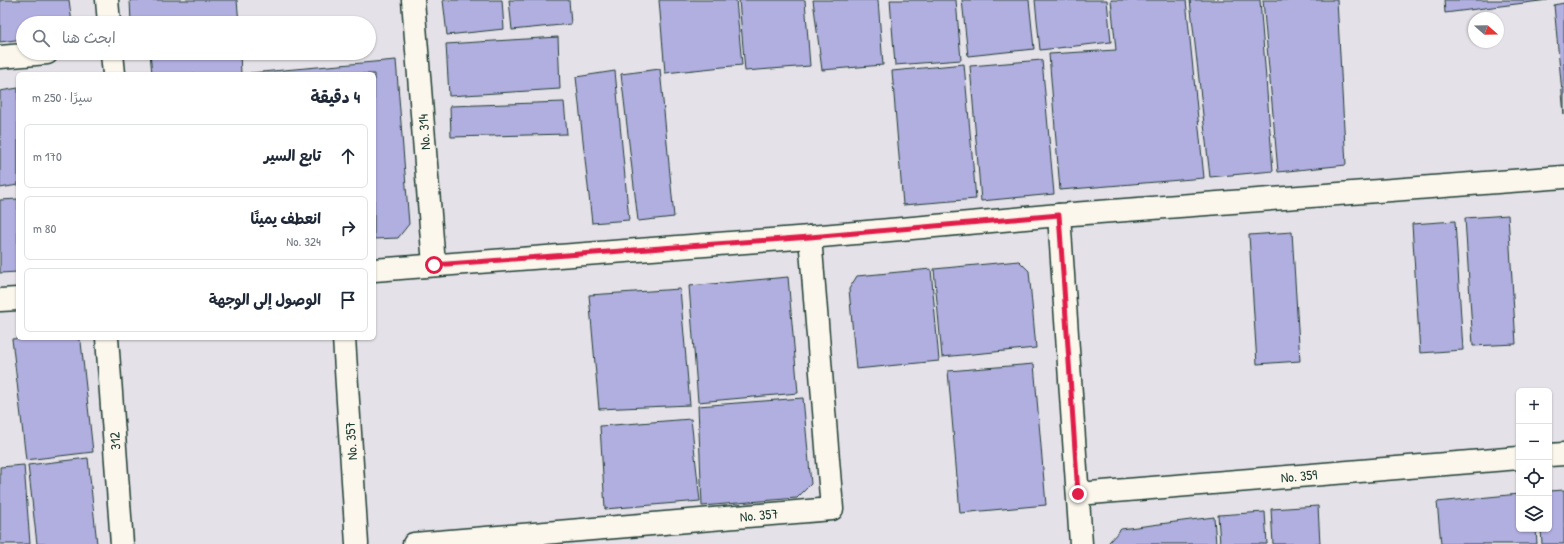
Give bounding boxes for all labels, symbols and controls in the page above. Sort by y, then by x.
north arrow [1468,12,1504,48]
search box [16,16,376,60]
icon: search [30,27,52,49]
text: ابحث هنا [62,27,116,48]
text: 4 دقيقة [310,85,360,108]
text: سيرًا · 250 m [32,88,92,106]
street label: No. 314 [413,113,434,151]
text: تابع السير [264,145,321,166]
icon: ahead [337,145,359,167]
text: 170 m [33,147,62,165]
text: انعطف يمينًا [251,208,321,229]
icon: right [337,217,359,239]
text: 80 m [33,219,56,237]
text: No. 324 [286,232,321,250]
route start [425,256,443,274]
text: الوصول إلى الوجهة [209,289,321,310]
icon: arrive [337,289,359,311]
map controls [1516,388,1552,532]
button: + [1516,388,1552,424]
street label: No. 357 [340,421,361,461]
button: − [1516,424,1552,460]
street label: 312 [104,431,125,451]
button: locate [1516,460,1552,496]
street label: No. 359 [1280,464,1318,487]
route end [1069,485,1087,503]
button: layers [1516,496,1552,532]
street label: No. 357 [739,503,779,526]

